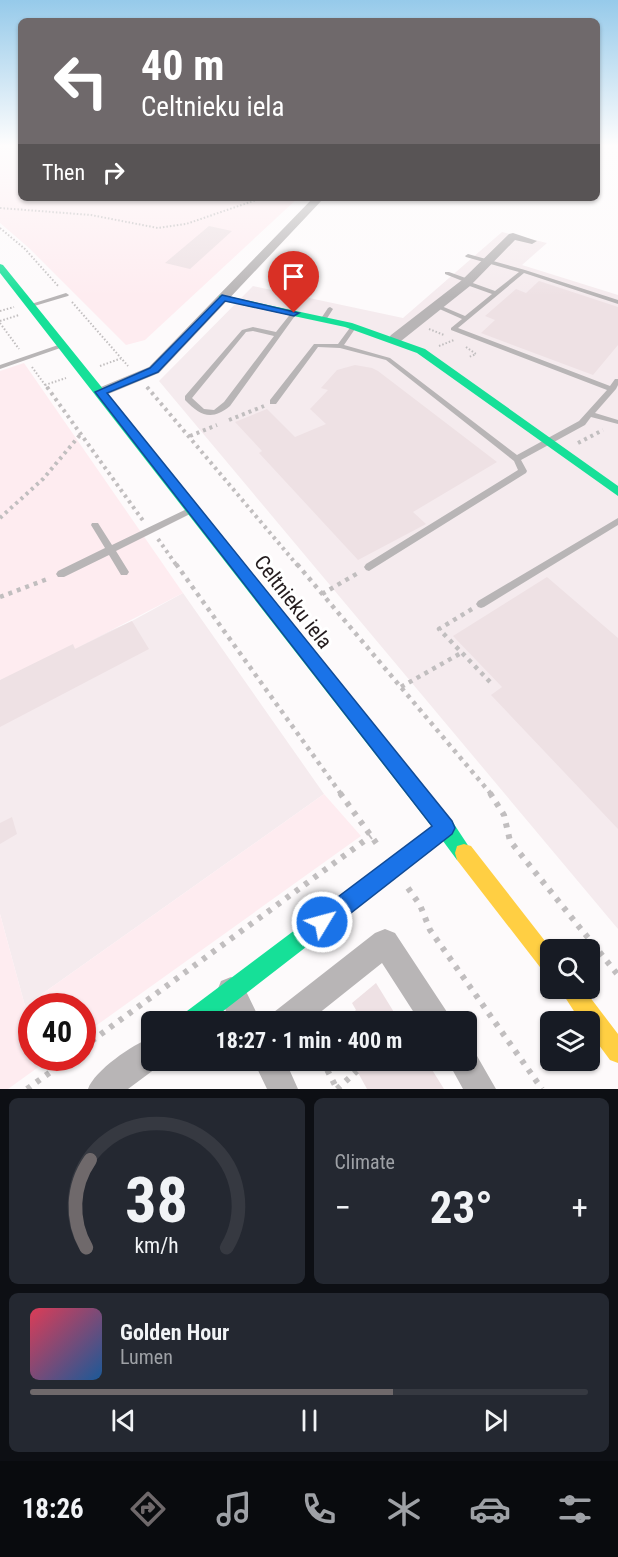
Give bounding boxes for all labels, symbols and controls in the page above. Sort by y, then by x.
text: 40 m [141,41,224,90]
icon: left [42,42,120,120]
text: Celtnieku iela [141,91,284,123]
icon: right [97,156,130,189]
text: Then [42,160,85,185]
pin [268,251,319,313]
icon: arrive [277,260,310,293]
street label: Celtnieku iela [249,551,337,653]
position arrow [290,890,354,954]
map controls [540,939,600,1071]
button: search [540,939,600,999]
speed limit sign: 40 [18,993,96,1071]
button: layers [540,1011,600,1071]
text: 18:27 · 1 min · 400 m [216,1028,402,1053]
text: Climate [335,1150,395,1174]
text: 38 [125,1164,188,1237]
text: 23° [430,1181,493,1234]
text: − [335,1188,351,1227]
text: + [572,1188,588,1227]
text: km/h [135,1233,179,1258]
text: Golden Hour [120,1320,229,1345]
text: Lumen [120,1345,173,1369]
icon: previous [107,1404,140,1437]
icon: pause [293,1404,326,1437]
icon: next [479,1404,512,1437]
icon: directions [127,1488,169,1530]
icon: music [213,1488,255,1530]
icon: phone [298,1488,340,1530]
icon: climate [383,1488,425,1530]
icon: car [469,1488,511,1530]
icon: filters [554,1488,596,1530]
text: 18:26 [22,1493,84,1525]

